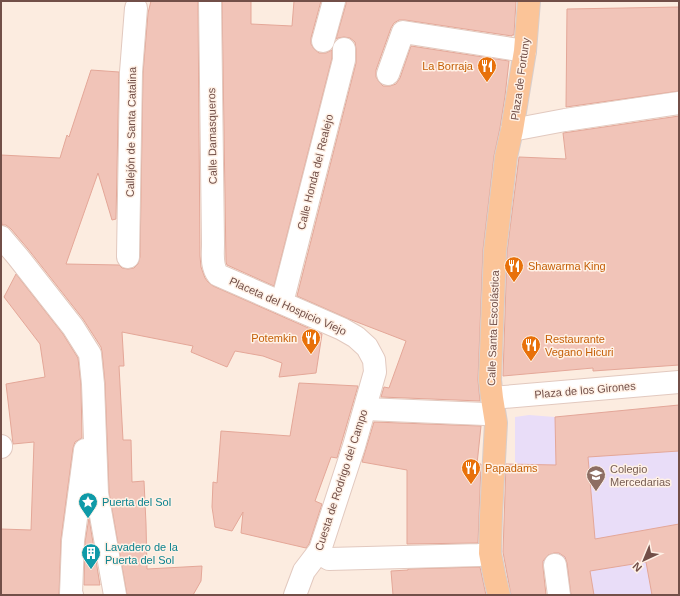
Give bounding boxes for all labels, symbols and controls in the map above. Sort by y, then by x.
street label: Plaza de Fortuny [508,36,532,121]
restaurant icon: La Borraja [476,55,498,83]
place label: La Borraja [422,60,474,72]
street label: Callejón de Santa Catalina [124,66,138,197]
street label: Calle Damasqueros [205,87,219,184]
street label: Calle Honda del Realejo [295,113,335,231]
restaurant icon: Shawarma King [503,255,525,283]
place label: Shawarma King [528,260,606,272]
street label: Calle Santa Escolástica [485,269,501,386]
street label: Placeta del Hospicio Viejo [228,275,348,337]
restaurant icon: Potemkin [300,327,322,355]
place label: Potemkin [251,332,297,344]
place label: Restaurante Vegano Hicuri [545,333,614,358]
restaurant icon: Restaurante Vegano Hicuri [520,334,542,362]
street label: Plaza de los Girones [534,380,637,400]
street label: Cuesta de Rodrigo del Campo [312,408,370,552]
restaurant icon: Papadams [460,457,482,485]
place label: Papadams [485,462,538,474]
place label: Colegio Mercedarias [610,463,671,488]
school or university icon: Colegio Mercedarias [585,464,607,492]
place icon: Puerta del Sol [77,491,99,519]
place label: Puerta del Sol [102,496,171,508]
north arrow [624,540,664,580]
place label: Lavadero de la Puerta del Sol [105,541,179,566]
building icon: Lavadero de la Puerta del Sol [80,542,102,570]
text: N [630,560,644,574]

